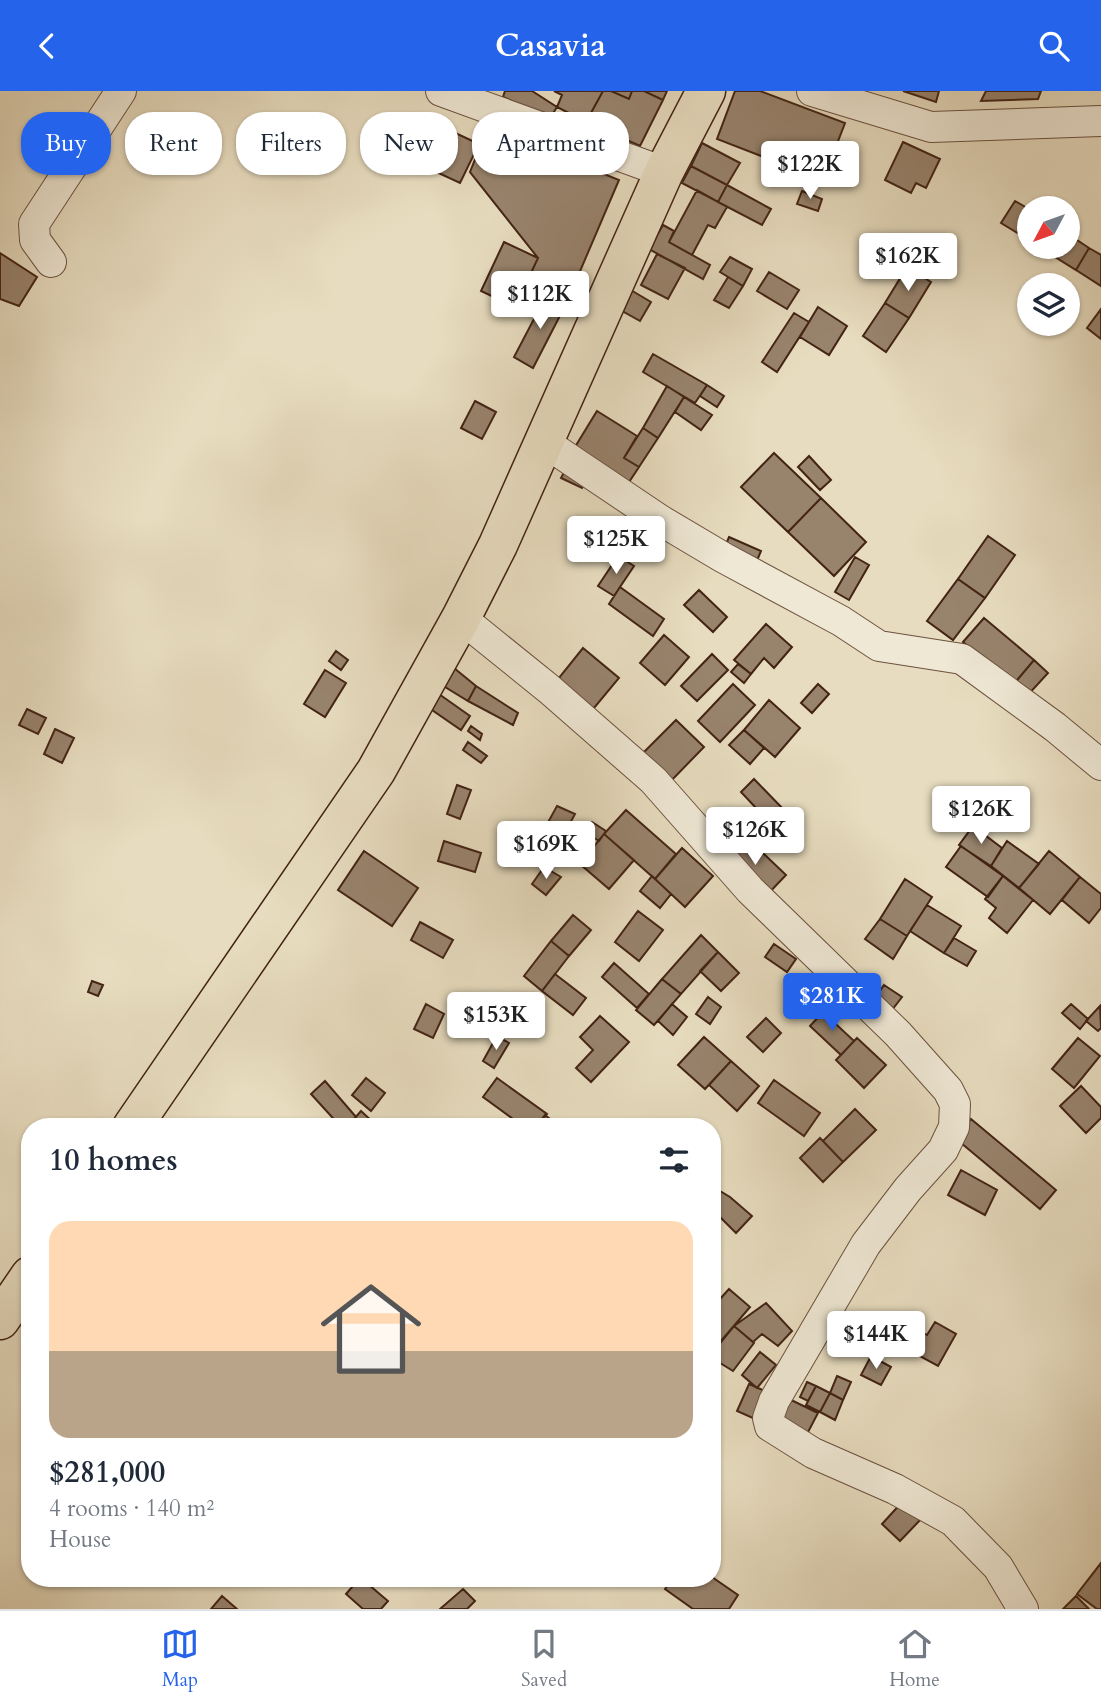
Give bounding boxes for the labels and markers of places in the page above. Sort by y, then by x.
pin: $122K [761,141,859,201]
pin: $162K [859,233,957,293]
pin: $112K [491,271,589,331]
pin: $125K [567,517,665,576]
pin: $126K [932,787,1030,846]
pin: $126K [706,807,804,867]
pin: $169K [497,821,595,881]
pin: $281K [783,974,881,1033]
pin: $153K [447,993,545,1052]
pin: $144K [827,1311,925,1371]

